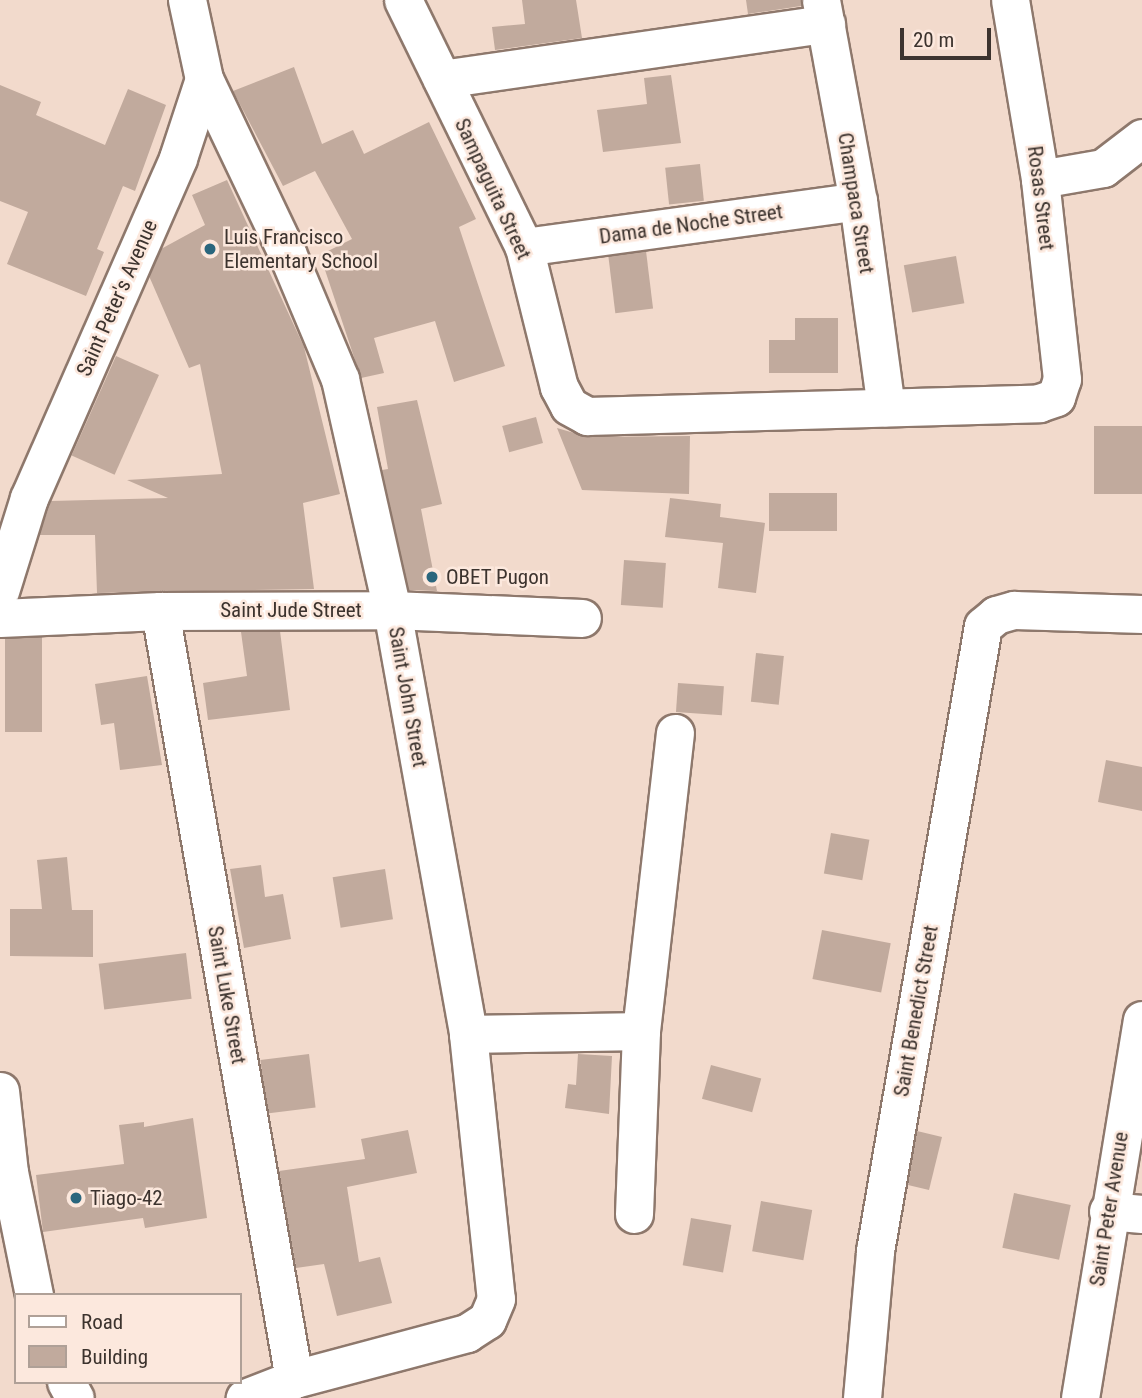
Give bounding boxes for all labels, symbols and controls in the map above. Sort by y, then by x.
scale bar [904,14,995,58]
text: 20 m [913,28,954,52]
street label: Sampaguita Street [449,114,537,264]
street label: Champaca Street [832,131,880,275]
street label: Rosas Street [1022,144,1060,252]
street label: Dama de Noche Street [598,199,784,249]
street label: Saint Peter's Avenue [71,216,163,380]
place label: Luis Francisco Elementary School [224,224,378,274]
marker: Luis Francisco Elementary School [202,241,218,257]
place label: OBET Pugon [446,564,549,590]
marker: OBET Pugon [424,569,440,585]
street label: Saint Jude Street [220,597,362,623]
street label: Saint John Street [383,625,433,769]
street label: Saint Benedict Street [889,923,943,1099]
street label: Saint Luke Street [202,924,252,1066]
street label: Saint Peter Avenue [1084,1130,1134,1288]
place label: Tiago-42 [90,1185,163,1211]
marker: Tiago-42 [68,1190,84,1206]
legend [14,1293,242,1384]
text: Road [81,1310,123,1334]
text: Building [81,1345,148,1369]

